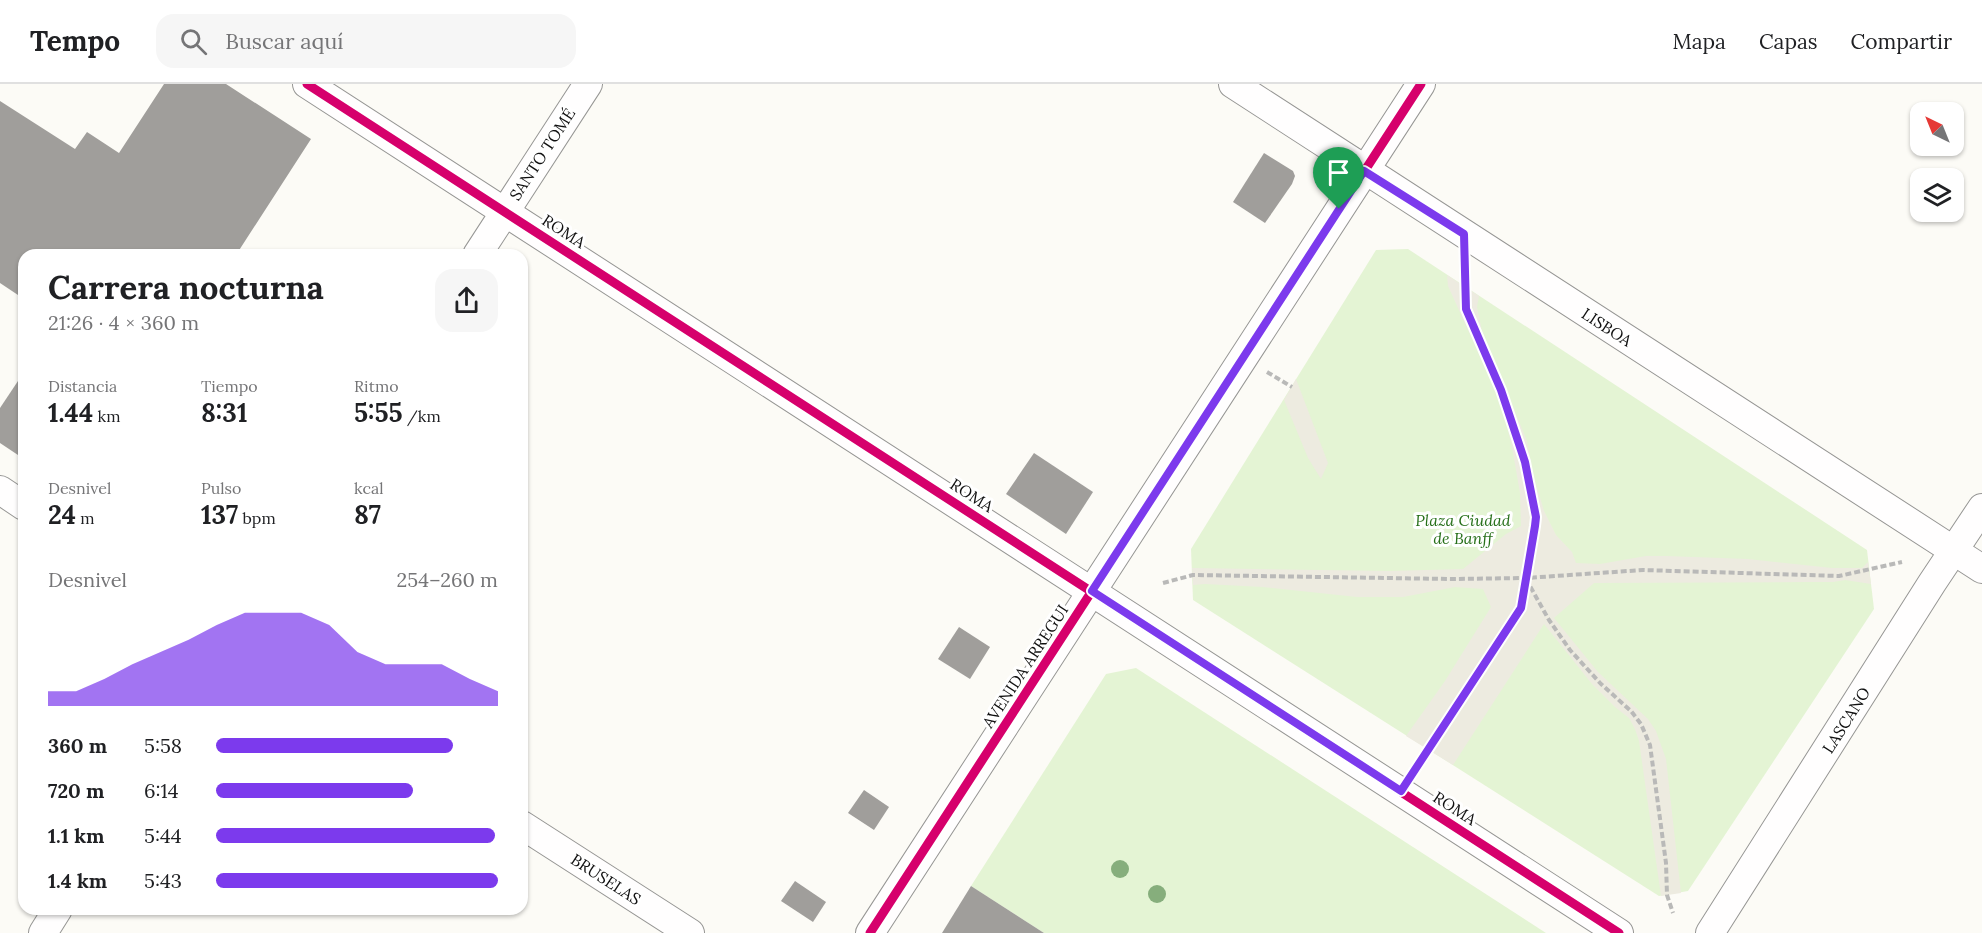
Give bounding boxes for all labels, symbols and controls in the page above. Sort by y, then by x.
search box [156,14,576,68]
text: Tempo [30,23,120,59]
icon: search [177,25,210,58]
text: Buscar aquí [225,27,344,55]
text: Mapa [1672,28,1726,55]
text: Capas [1759,28,1818,55]
text: Compartir [1851,28,1952,55]
north arrow [1910,102,1964,156]
map controls [1910,102,1964,222]
street label: SANTO TOMÉ [505,104,579,204]
pin [1313,147,1364,209]
icon: arrive [1322,156,1355,189]
button: layers [1910,168,1964,222]
street label: ROMA [539,210,590,253]
text: Carrera nocturna [48,266,324,308]
button: share [435,269,498,332]
street label: LISBOA [1578,303,1637,351]
text: 21:26 · 4 × 360 m [48,310,199,335]
text: Distancia [48,376,117,396]
text: Tiempo [201,376,258,396]
text: Ritmo [354,376,399,396]
text: 1.44 [48,396,93,429]
text: 8:31 [201,396,248,429]
text: 5:55 [354,396,403,429]
text: km [93,406,120,426]
text: /km [403,406,441,426]
street label: ROMA [947,474,998,517]
text: Desnivel [48,478,111,498]
text: Pulso [201,478,241,498]
text: kcal [354,478,384,498]
text: 24 [48,498,76,531]
text: 137 [201,498,238,531]
text: 87 [354,498,381,531]
text: m [76,508,95,528]
text: bpm [238,508,276,528]
park label: Plaza Ciudad de Banff [1415,510,1511,548]
text: Desnivel [48,567,127,592]
text: 254–260 m [397,567,498,592]
street label: AVENIDA ARREGUI [977,601,1072,732]
street label: LASCANO [1818,683,1874,757]
text: 360 m [48,733,107,758]
text: 5:58 [144,733,182,758]
text: 720 m [48,778,104,803]
text: 6:14 [144,778,179,803]
street label: ROMA [1430,787,1481,830]
text: 1.1 km [48,823,104,848]
text: 5:44 [144,823,182,848]
street label: BRUSELAS [567,849,645,909]
text: 1.4 km [48,868,107,893]
text: 5:43 [144,868,182,893]

